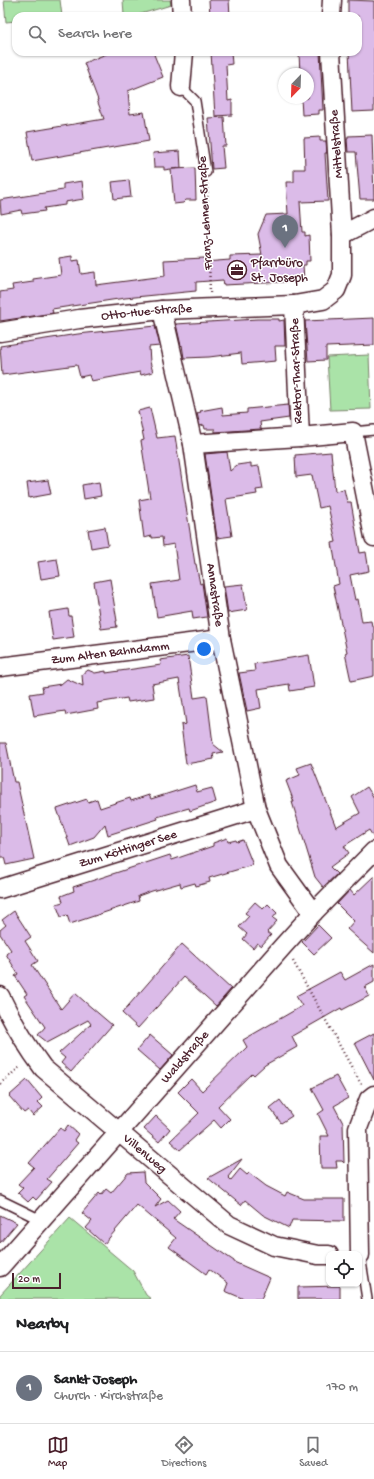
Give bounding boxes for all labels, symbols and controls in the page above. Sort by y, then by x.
search box [12,12,362,56]
icon: search [26,23,48,45]
text: Search here [58,25,132,43]
north arrow [278,68,314,104]
street label: Mittelstraße [327,109,347,179]
street label: Franz-Lehnen-Straße [196,155,217,271]
pin: 1 [272,215,298,248]
place label: Pfarrbüro St. Joseph [250,256,308,286]
office icon: Pfarrbüro St. Joseph [226,259,248,281]
street label: Otto-Hue-Straße [100,301,193,324]
street label: Rektor-Thar-Straße [288,318,306,424]
street label: Annastraße [203,562,227,628]
street label: Zum Alten Bahndamm [50,638,170,668]
your location [194,639,214,659]
street label: Zum Köttinger See [77,827,179,871]
street label: Waldstraße [158,1027,213,1086]
street label: Villenweg [119,1130,170,1177]
map controls [326,1251,362,1287]
button: locate [326,1251,362,1287]
scale bar [12,1271,61,1290]
text: 20 m [18,1274,40,1286]
text: Nearby [16,1315,69,1335]
text: Sankt Joseph [54,1371,137,1389]
text: 1 [26,1380,32,1395]
text: 170 m [326,1380,358,1395]
text: Church · Kirchstraße [54,1389,163,1404]
tab: Map [47,1434,69,1470]
tab: Directions [162,1434,206,1470]
tab: Saved [299,1434,327,1470]

